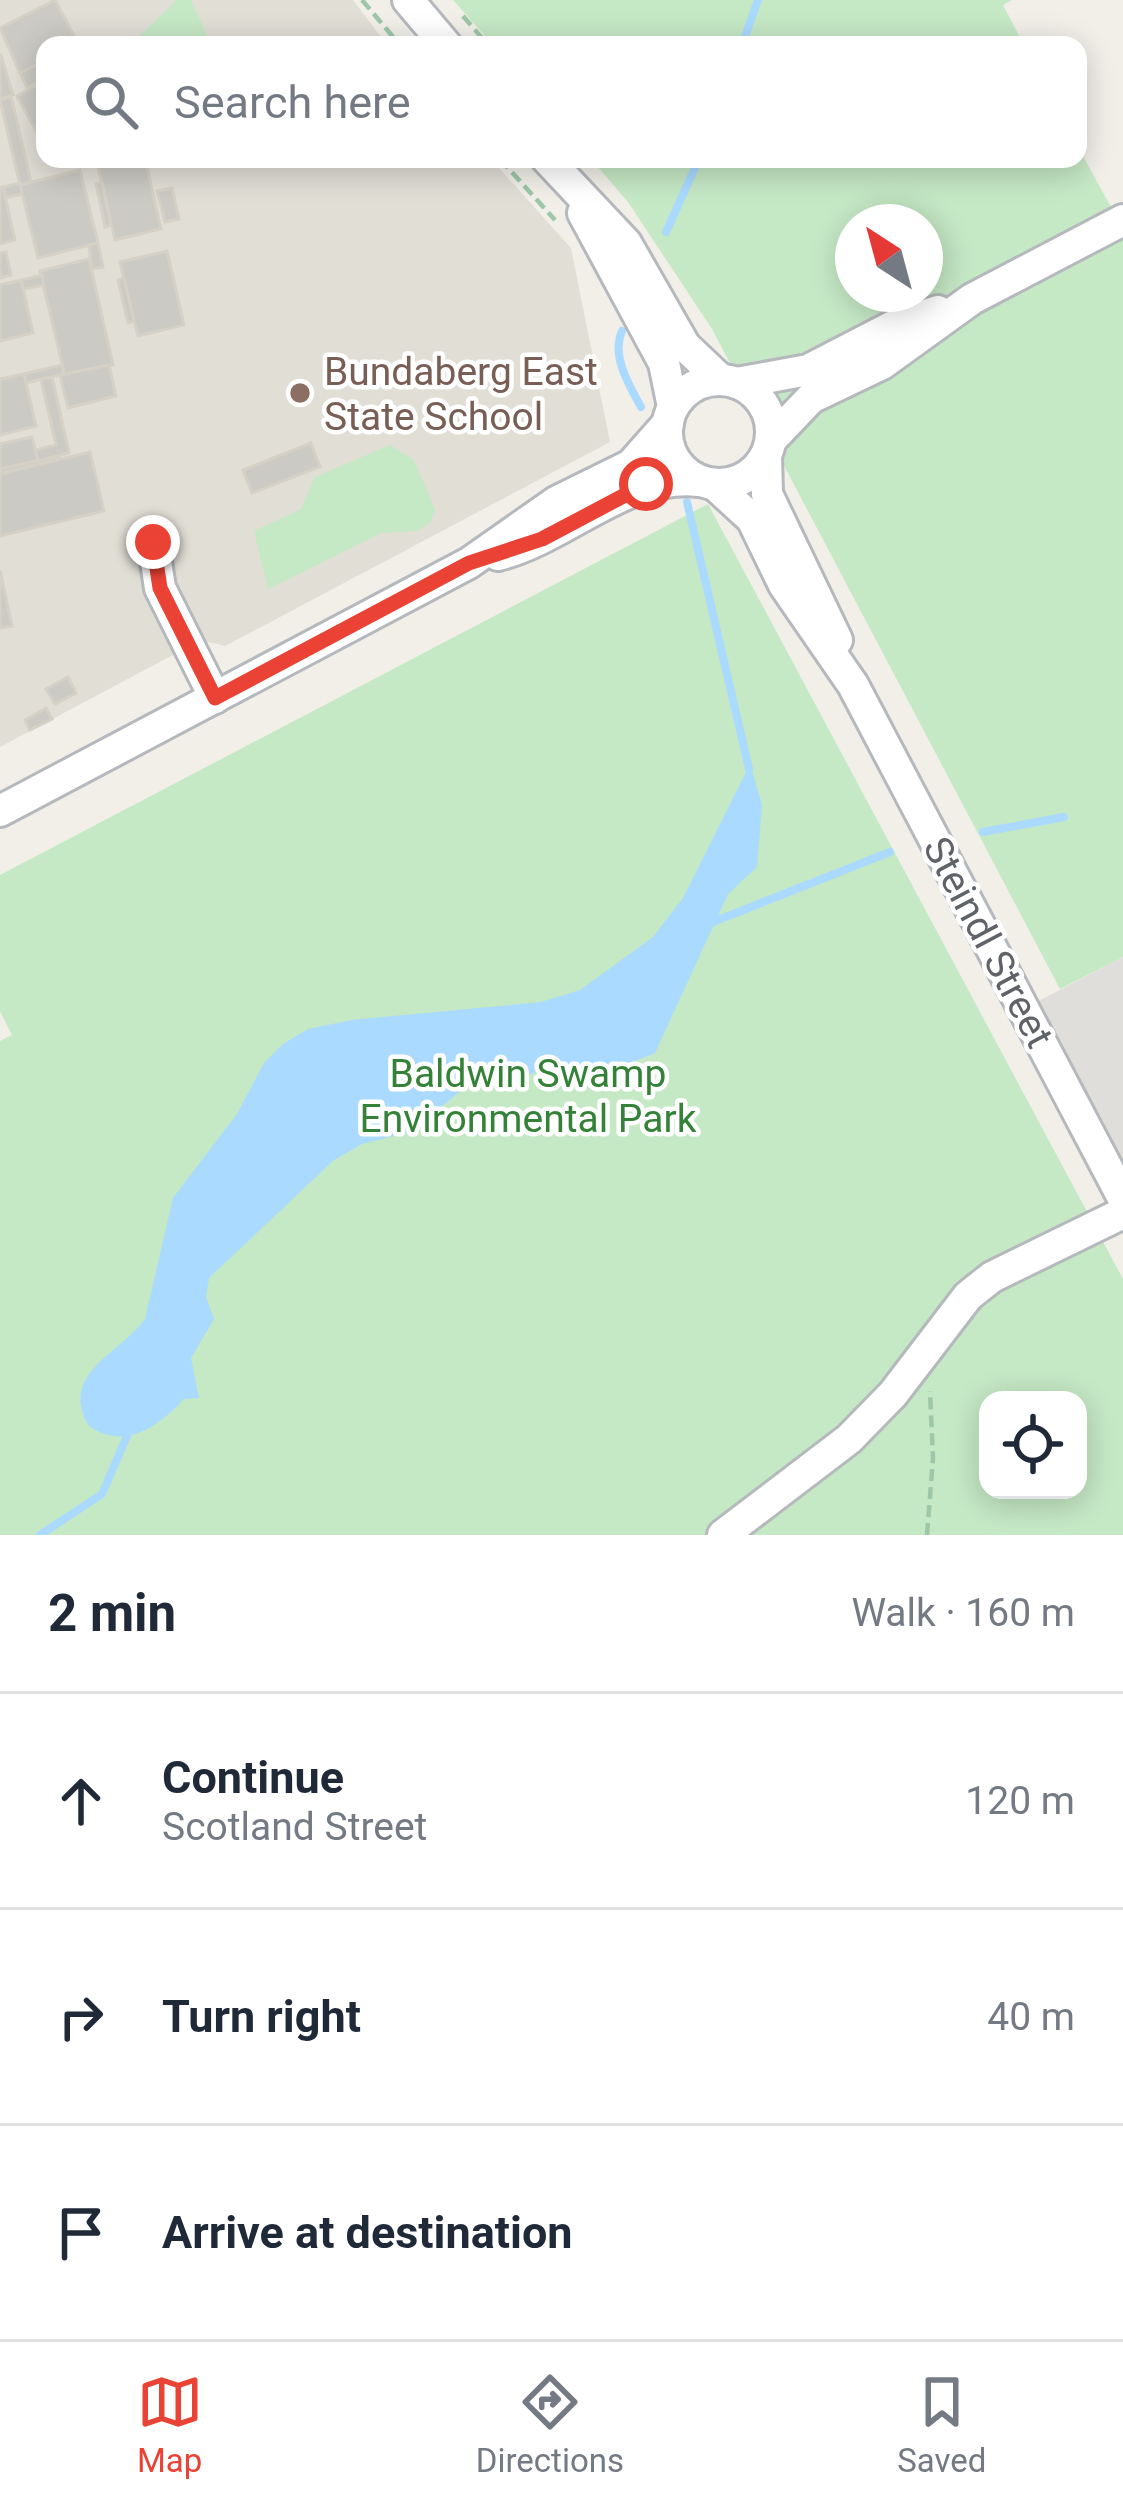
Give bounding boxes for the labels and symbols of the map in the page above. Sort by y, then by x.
north arrow [835,204,943,312]
place label: Bundaberg East State School [324,349,598,440]
marker: Bundaberg East State School [287,380,313,406]
route start [619,457,673,511]
route end [126,515,180,569]
street label: Steindl Street [913,829,1063,1056]
park label: Baldwin Swamp Environmental Park [360,1051,697,1142]

